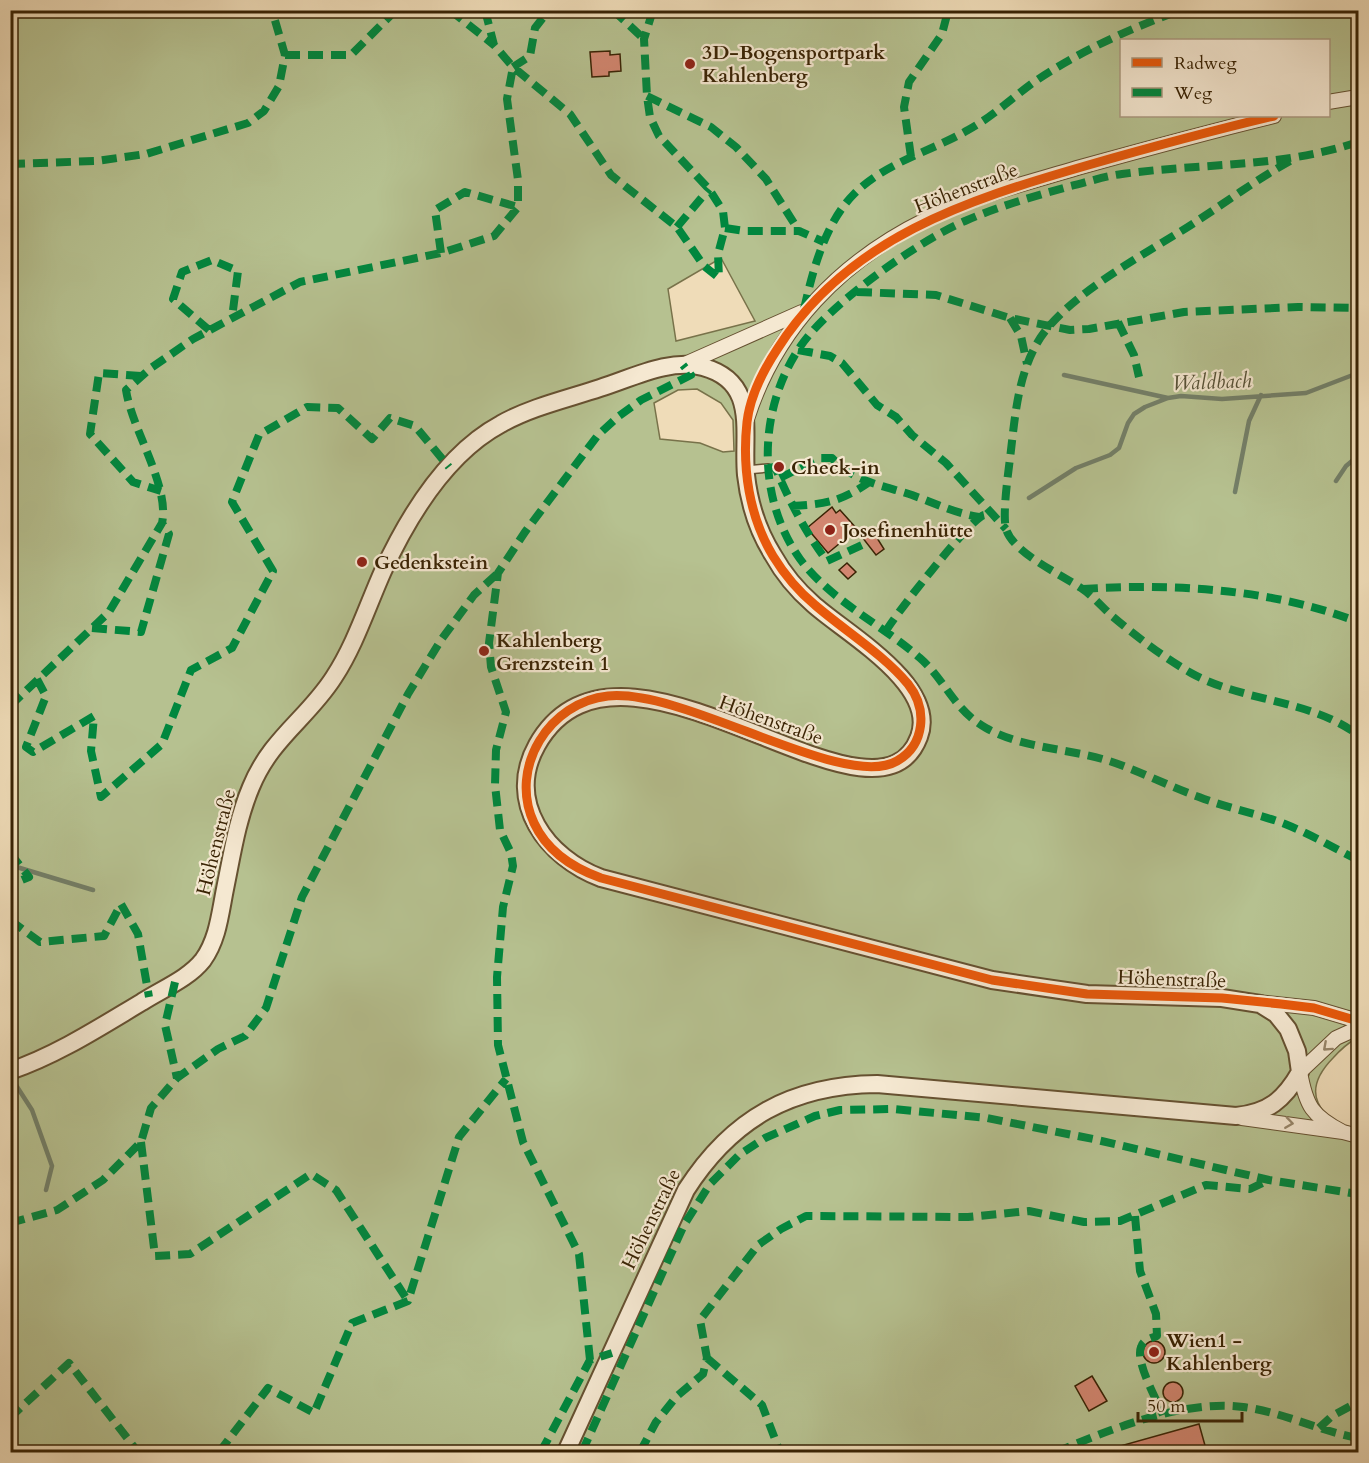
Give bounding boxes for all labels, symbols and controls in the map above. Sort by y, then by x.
place label: 3D-Bogensportpark Kahlenberg [702,39,886,89]
legend [1120,39,1330,117]
text: Radweg [1174,51,1237,76]
marker: 3D-Bogensportpark Kahlenberg [683,57,697,71]
text: Weg [1173,81,1213,106]
street label: Höhenstraße [910,156,1022,220]
water label: Waldbach [1172,366,1252,398]
place label: Check-in [791,454,880,481]
marker: Check-in [772,460,786,474]
place label: Josefinenhütte [839,517,973,544]
marker: Josefinenhütte [823,523,837,537]
place label: Gedenkstein [374,549,489,576]
marker: Gedenkstein [355,555,369,569]
place label: Kahlenberg Grenzstein 1 [496,627,610,677]
marker: Kahlenberg Grenzstein 1 [477,644,491,658]
street label: Höhenstraße [715,689,827,751]
street label: Höhenstraße [190,786,242,898]
street label: Höhenstraße [1117,964,1227,994]
one-way arrow [1323,1040,1334,1051]
one-way arrow [1285,1117,1294,1129]
street label: Höhenstraße [615,1164,687,1274]
place label: Wien1 - Kahlenberg [1165,1327,1272,1377]
marker: Wien1 - Kahlenberg [1147,1345,1161,1359]
scale bar [1138,1385,1242,1423]
text: 50 m [1147,1394,1186,1419]

